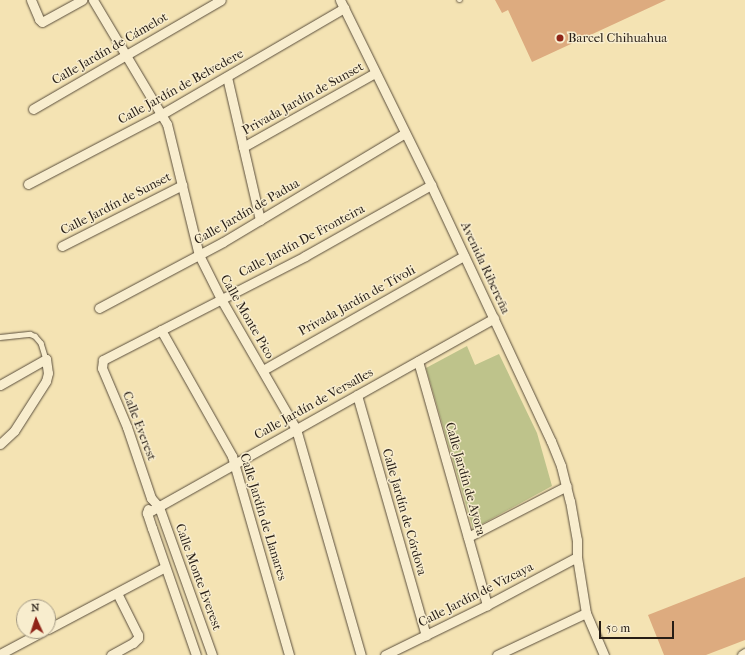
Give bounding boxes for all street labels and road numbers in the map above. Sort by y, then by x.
street label: Calle Jardín de Cámelot [49,9,171,89]
street label: Calle Jardín de Belvedere [116,46,246,128]
street label: Privada Jardín de Sunset [240,59,366,139]
street label: Calle Jardín de Sunset [58,169,174,239]
street label: Calle Jardín de Padua [192,176,302,248]
street label: Calle Jardín De Fronteira [236,201,368,281]
street label: Avenida Ribereña [457,219,513,317]
street label: Privada Jardín de Tívoli [296,262,418,340]
street label: Calle Monte Pico [217,272,277,362]
street label: Calle Jardín de Versalles [252,365,376,443]
street label: Calle Everest [119,389,159,463]
street label: Calle Jardín de Ayora [441,421,489,537]
street label: Calle Jardín de Córdova [378,447,430,577]
street label: Calle Jardín de Llanares [236,451,290,583]
street label: Calle Monte Everest [171,522,225,632]
street label: Calle Jardín de Vizcaya [416,559,536,631]

